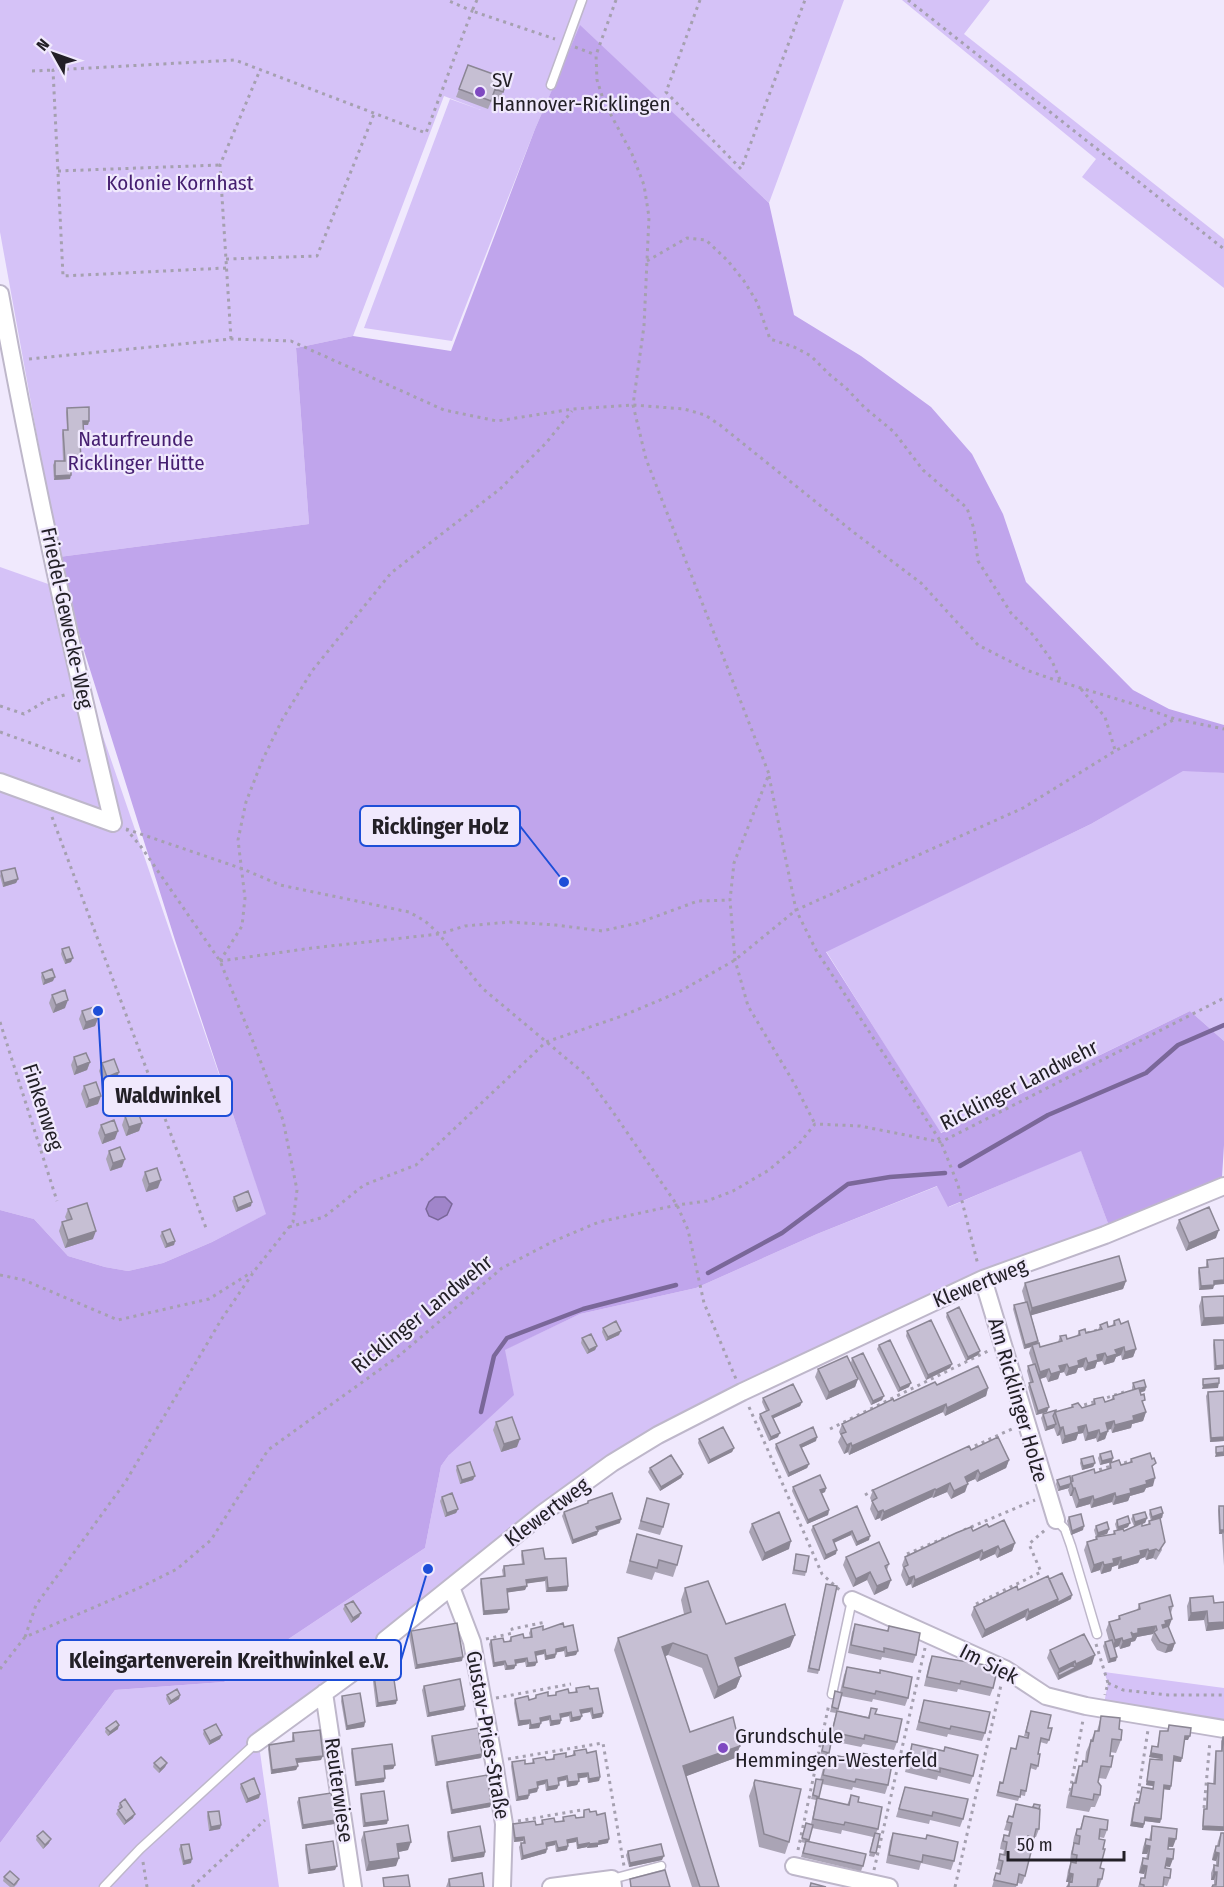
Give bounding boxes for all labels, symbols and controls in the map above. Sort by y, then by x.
north arrow [24,24,84,84]
text: N [33,35,53,54]
place label: SV Hannover-Ricklingen [492,67,671,117]
marker: SV Hannover-Ricklingen [473,85,487,99]
park label: Kolonie Kornhast [106,170,254,196]
park label: Naturfreunde Ricklinger Hütte [67,426,205,476]
street label: Friedel-Gewecke-Weg [35,525,99,711]
callout: Ricklinger Holz [360,806,520,846]
text: Ricklinger Holz [372,813,508,840]
street label: Ricklinger Landwehr [936,1034,1103,1136]
street label: Finkenweg [17,1060,69,1154]
callout: Waldwinkel [103,1076,232,1116]
text: Waldwinkel [115,1082,222,1109]
street label: Ricklinger Landwehr [346,1249,498,1379]
street label: Klewertweg [929,1252,1031,1314]
street label: Am Ricklinger Holze [982,1315,1054,1485]
street label: Klewertweg [500,1472,595,1552]
street label: Im Siek [955,1638,1023,1690]
callout: Kleingartenverein Kreithwinkel e.V. [57,1640,401,1680]
text: Kleingartenverein Kreithwinkel e.V. [69,1647,389,1674]
street label: Gustav-Pries-Straße [460,1649,516,1821]
place label: Grundschule Hemmingen-Westerfeld [735,1723,938,1773]
street label: Reuterwiese [319,1736,359,1844]
marker: Grundschule Hemmingen-Westerfeld [716,1741,730,1755]
scale bar [1008,1824,1124,1862]
text: 50 m [1017,1834,1053,1856]

